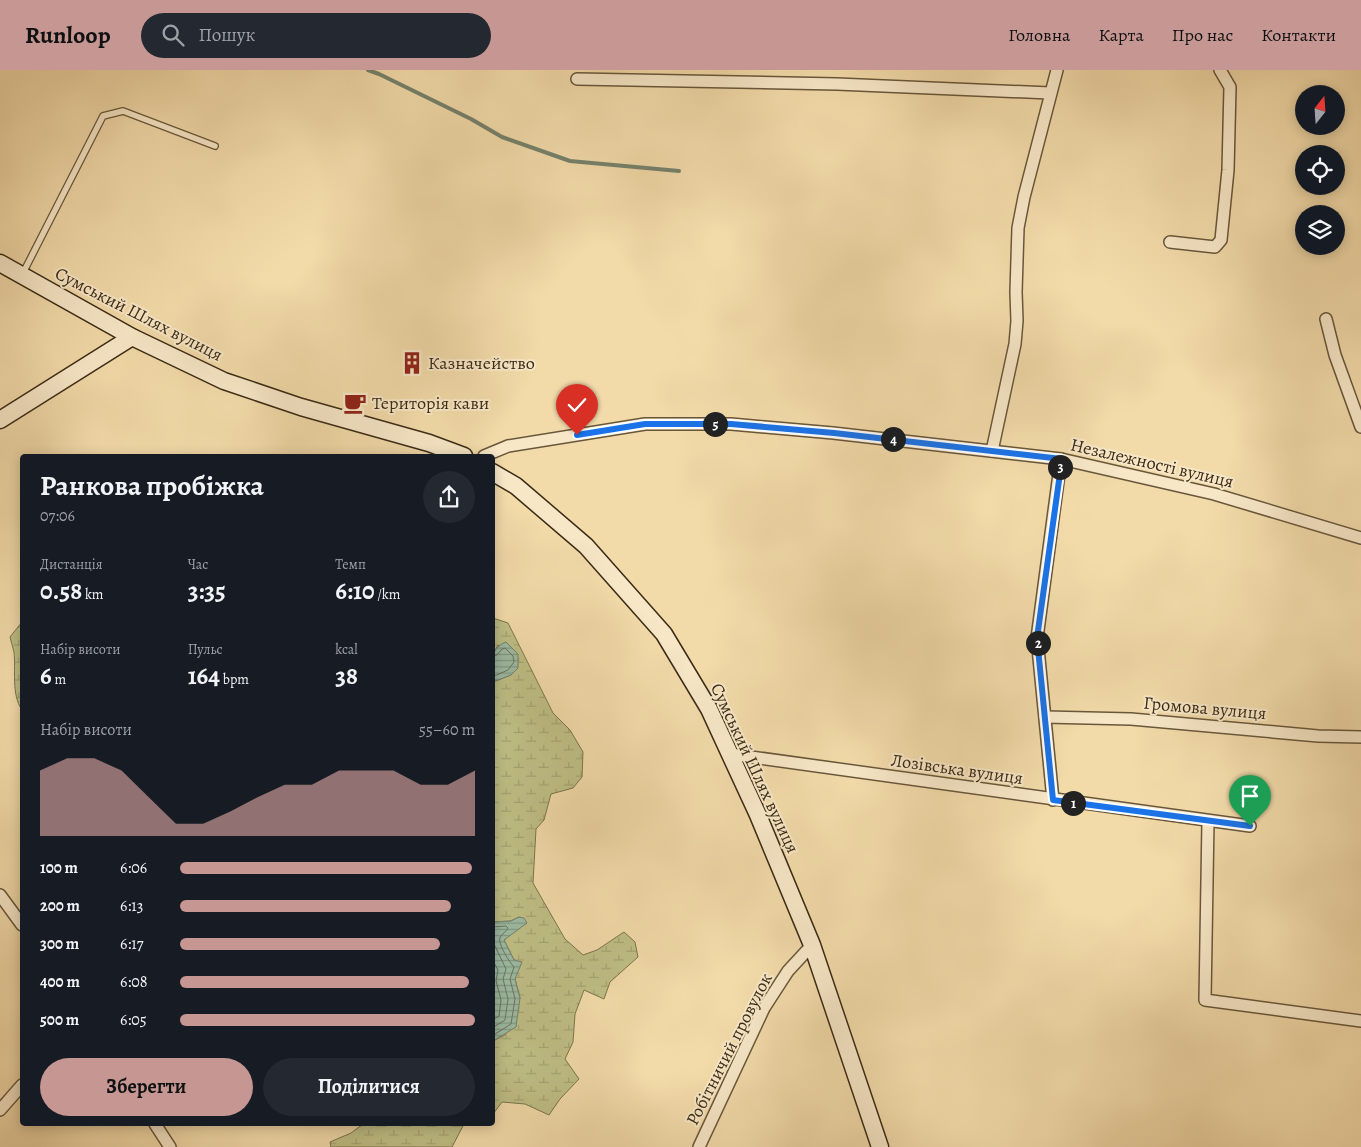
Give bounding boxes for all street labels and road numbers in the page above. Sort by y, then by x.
street label: Сумський Шлях вулиця [51,261,227,367]
street label: Незалежності вулиця [1068,433,1236,493]
street label: Сумський Шлях вулиця [705,679,805,857]
street label: Громова вулиця [1143,691,1267,725]
street label: Лозівська вулиця [889,748,1025,790]
street label: Робітничий провулок [680,969,778,1129]

